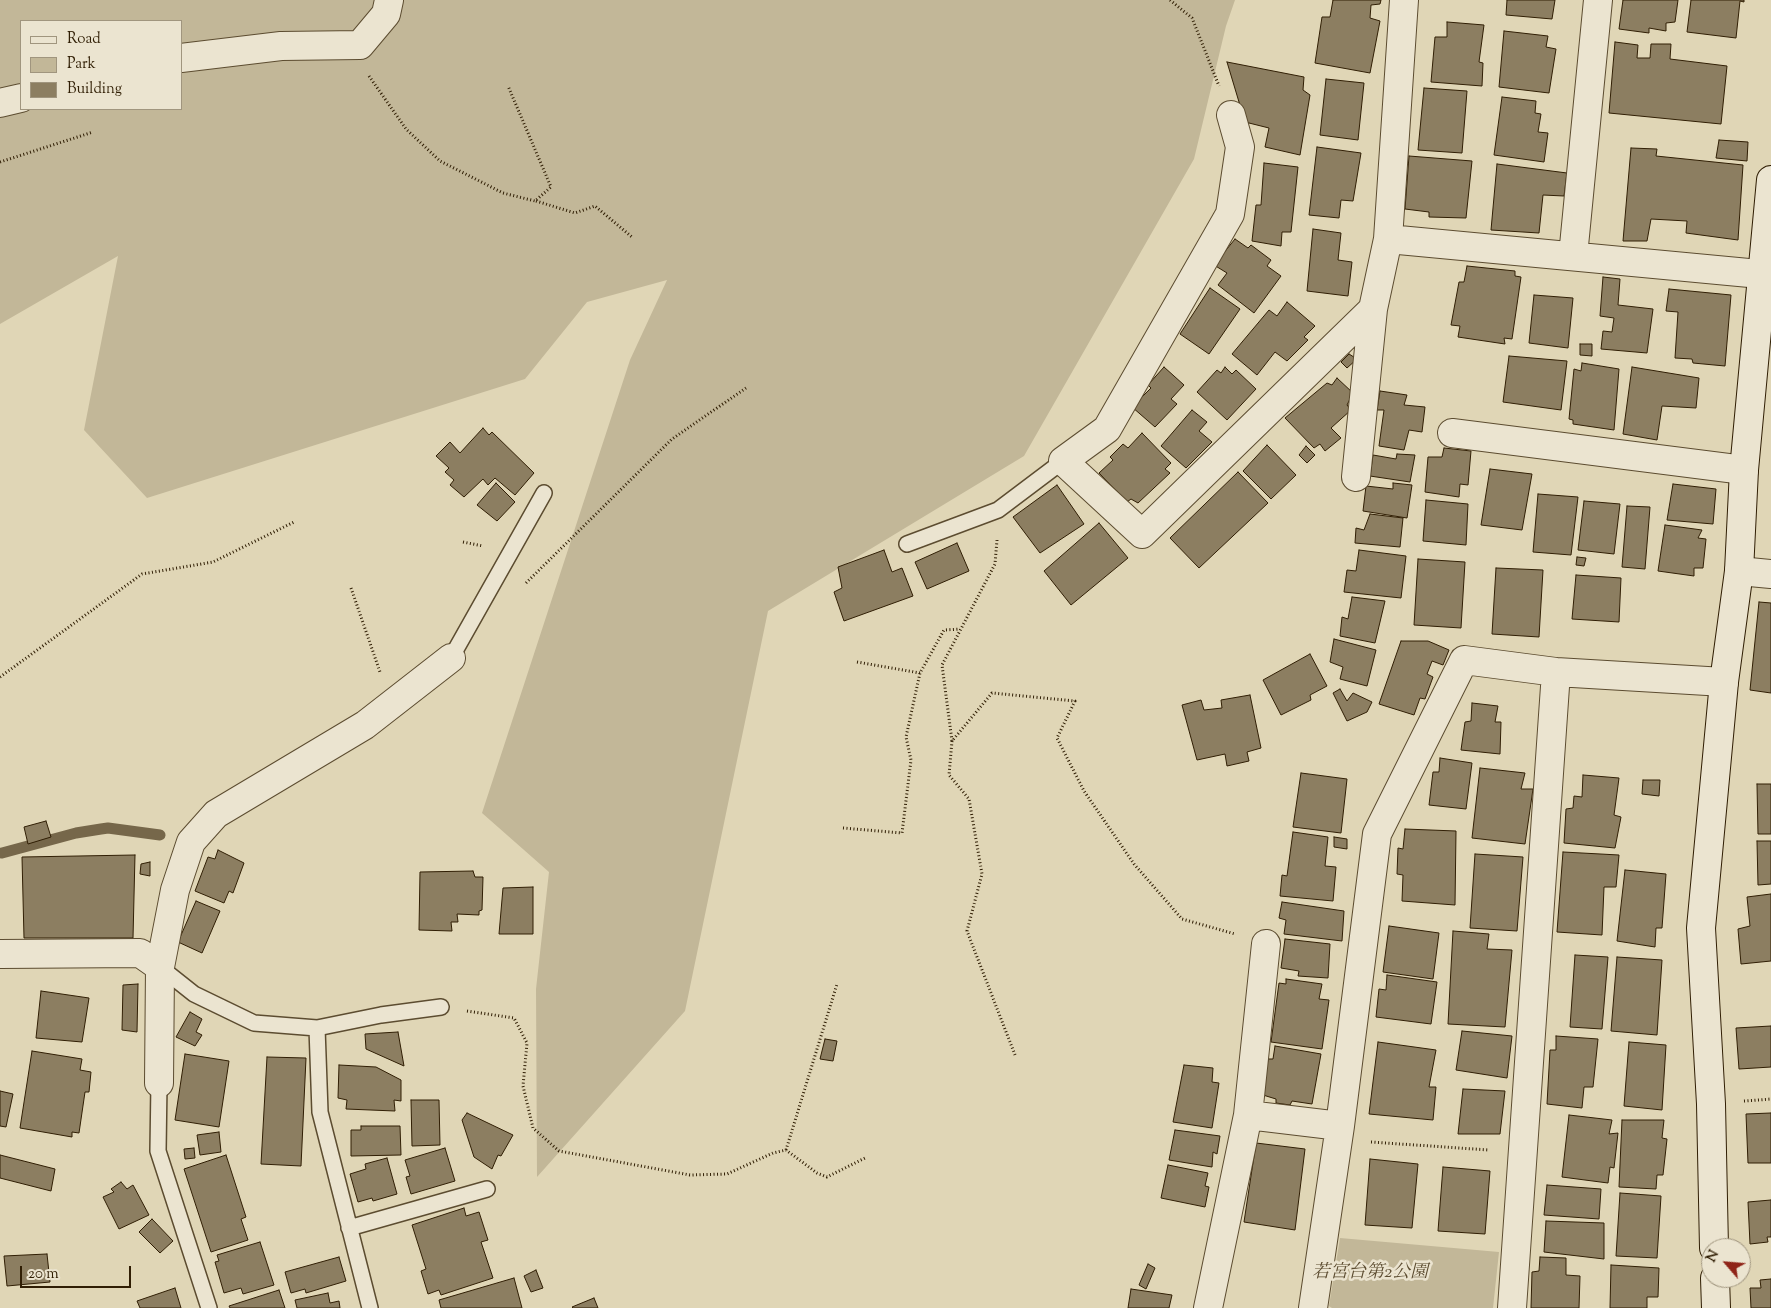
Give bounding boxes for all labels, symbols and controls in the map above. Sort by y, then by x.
legend [20,20,182,110]
text: Road [67,29,101,50]
text: Park [67,54,96,75]
text: Building [67,79,122,100]
north arrow [1701,1238,1751,1288]
text: N [1702,1247,1725,1266]
scale bar [22,1256,134,1288]
park label: 若宮台第2公園 [1312,1263,1428,1285]
text: 20 m [28,1264,59,1285]

